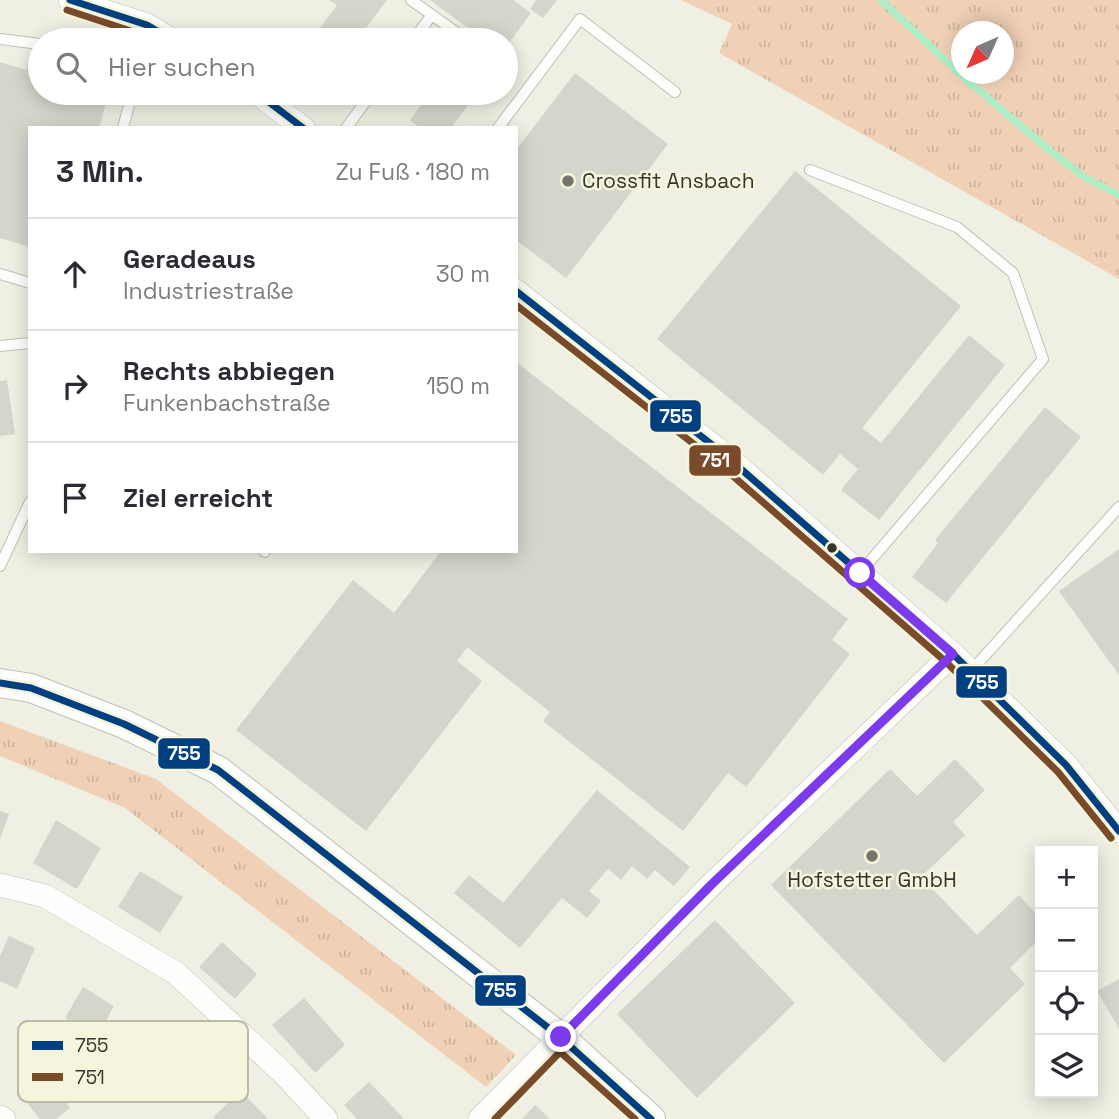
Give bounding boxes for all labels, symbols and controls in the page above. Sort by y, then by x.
north arrow [951,21,1014,84]
search box [28,28,518,105]
icon: search [52,48,90,86]
text: Hier suchen [108,50,256,84]
text: 3 Min. [56,152,144,191]
text: Zu Fuß · 180 m [335,157,490,187]
place label: Crossfit Ansbach [582,167,755,194]
marker: Crossfit Ansbach [560,173,576,189]
text: Geradeaus [123,242,256,276]
icon: ahead [56,255,94,293]
text: 30 m [436,259,490,289]
text: Industriestraße [123,276,294,306]
text: Rechts abbiegen [123,354,335,388]
icon: right [56,367,94,405]
text: 150 m [426,371,490,401]
text: Funkenbachstraße [123,388,331,418]
line badge: 755 [649,399,702,433]
text: 755 [659,404,693,429]
line badge: 751 [688,444,742,477]
text: 751 [700,448,730,473]
icon: arrive [56,479,94,517]
text: Ziel erreicht [123,481,273,515]
unlabelled marker [825,541,839,555]
route start [844,557,875,588]
line badge: 755 [955,665,1008,699]
text: 755 [965,670,999,695]
line badge: 755 [157,737,211,770]
text: 755 [167,741,201,766]
map controls [1035,846,1098,1098]
button: + [1035,846,1098,909]
marker: Hofstetter GmbH [864,848,880,864]
place label: Hofstetter GmbH [787,866,957,893]
button: − [1035,909,1098,972]
button: locate [1035,972,1098,1035]
line badge: 755 [474,974,527,1007]
text: 755 [483,978,517,1003]
legend [18,1021,248,1102]
route end [545,1021,576,1052]
text: 755 [75,1033,108,1058]
button: layers [1035,1035,1098,1098]
text: 751 [75,1065,105,1090]

